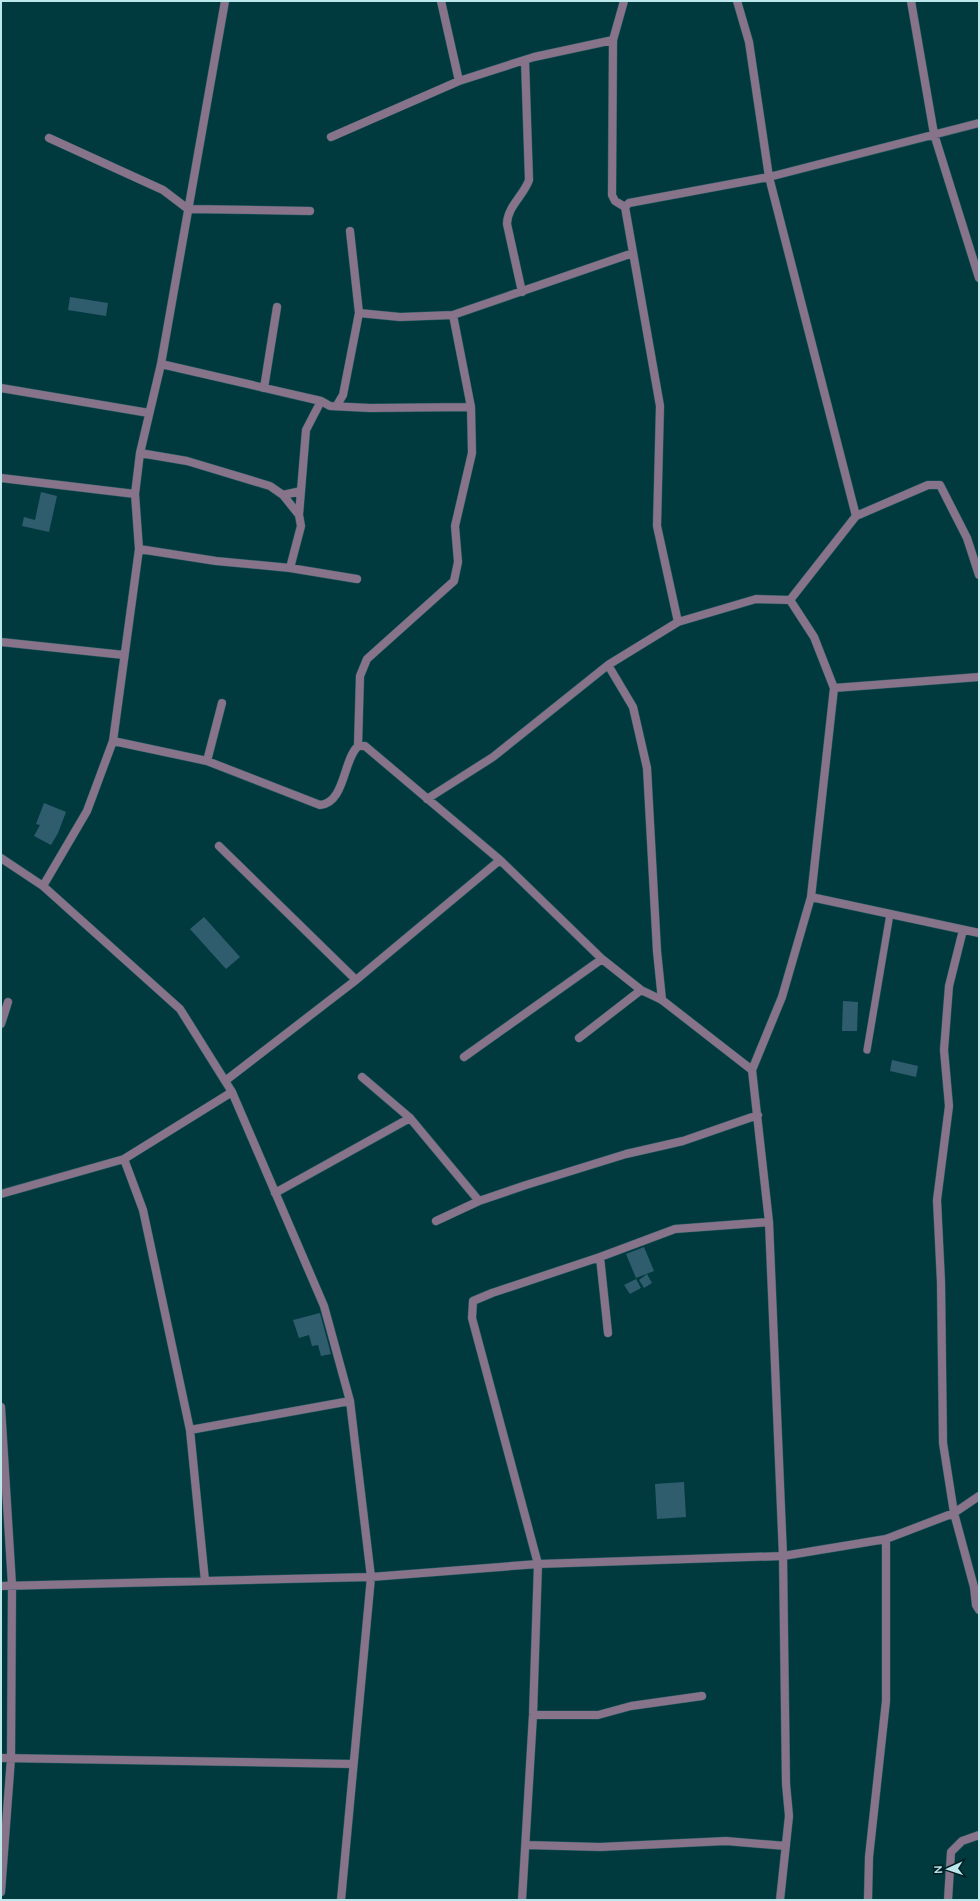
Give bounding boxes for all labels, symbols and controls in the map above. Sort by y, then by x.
north arrow [928,1849,968,1889]
text: N [931,1865,946,1874]

